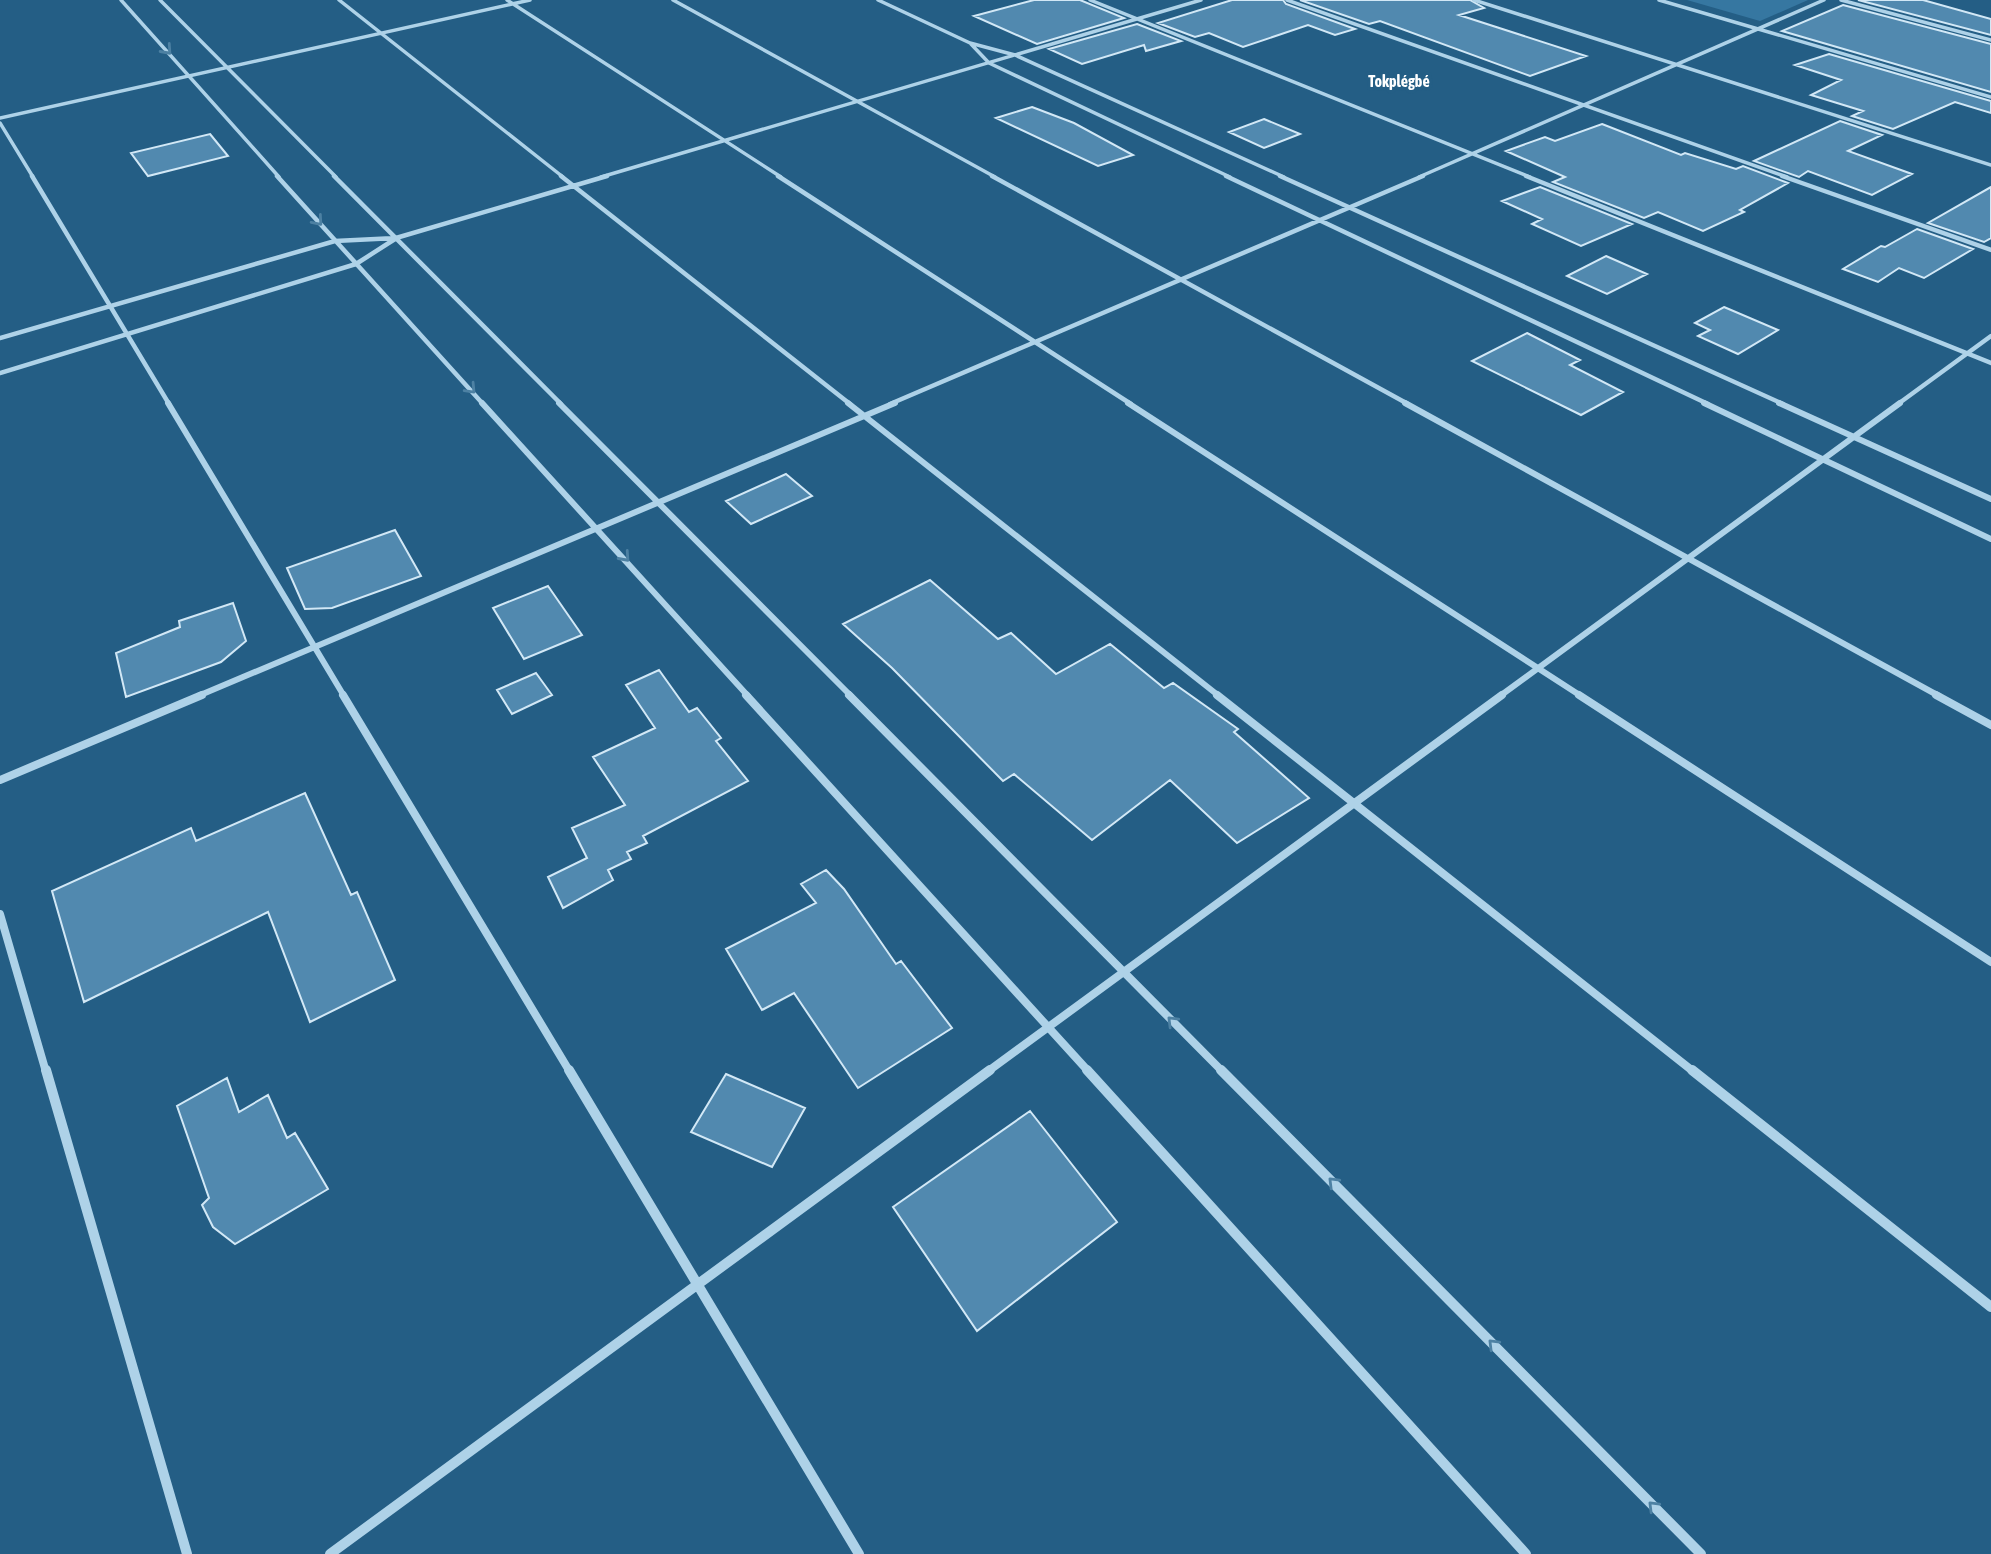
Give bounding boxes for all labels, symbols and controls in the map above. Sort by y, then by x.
one-way arrow [159,42,172,55]
district label: Tokplégbé [1368,72,1430,90]
one-way arrow [309,213,322,226]
one-way arrow [463,381,475,394]
one-way arrow [616,549,629,562]
one-way arrow [1168,1016,1181,1029]
one-way arrow [1328,1178,1341,1191]
one-way arrow [1488,1339,1501,1352]
one-way arrow [1648,1501,1661,1514]

